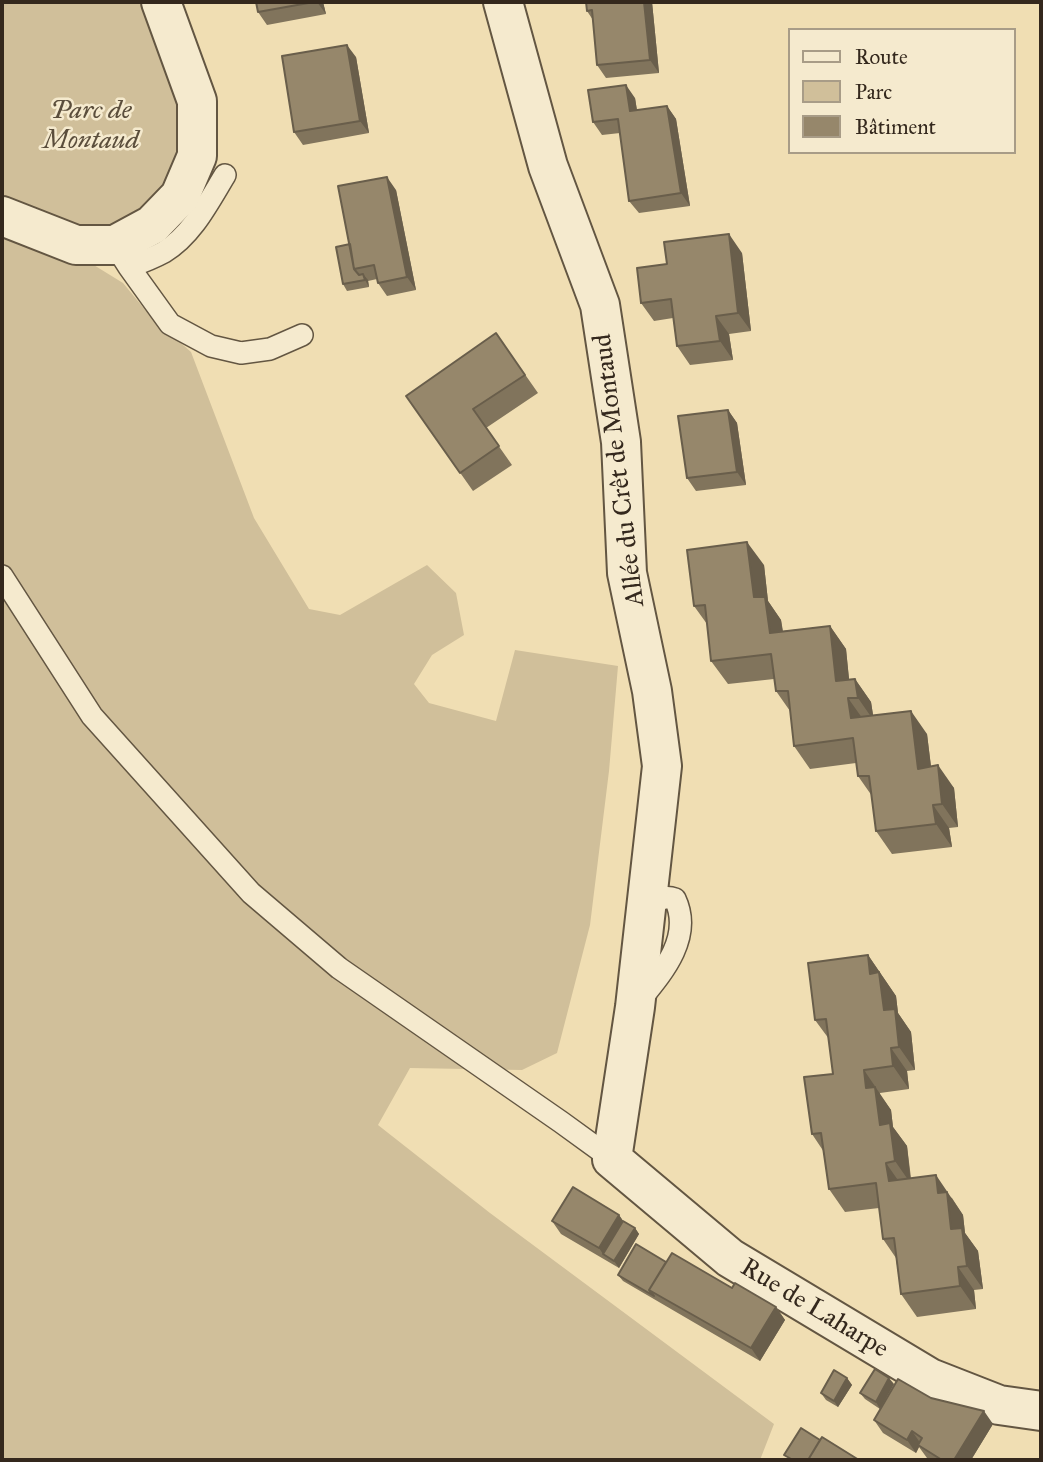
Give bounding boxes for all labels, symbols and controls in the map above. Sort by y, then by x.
legend [788,28,1015,154]
text: Route [855,44,908,70]
text: Parc [855,79,892,105]
park label: Parc de Montaud [43,96,139,158]
text: Bâtiment [855,114,936,140]
street label: Allée du Crêt de Montaud [588,332,652,608]
street label: Rue de Laharpe [734,1253,894,1365]

